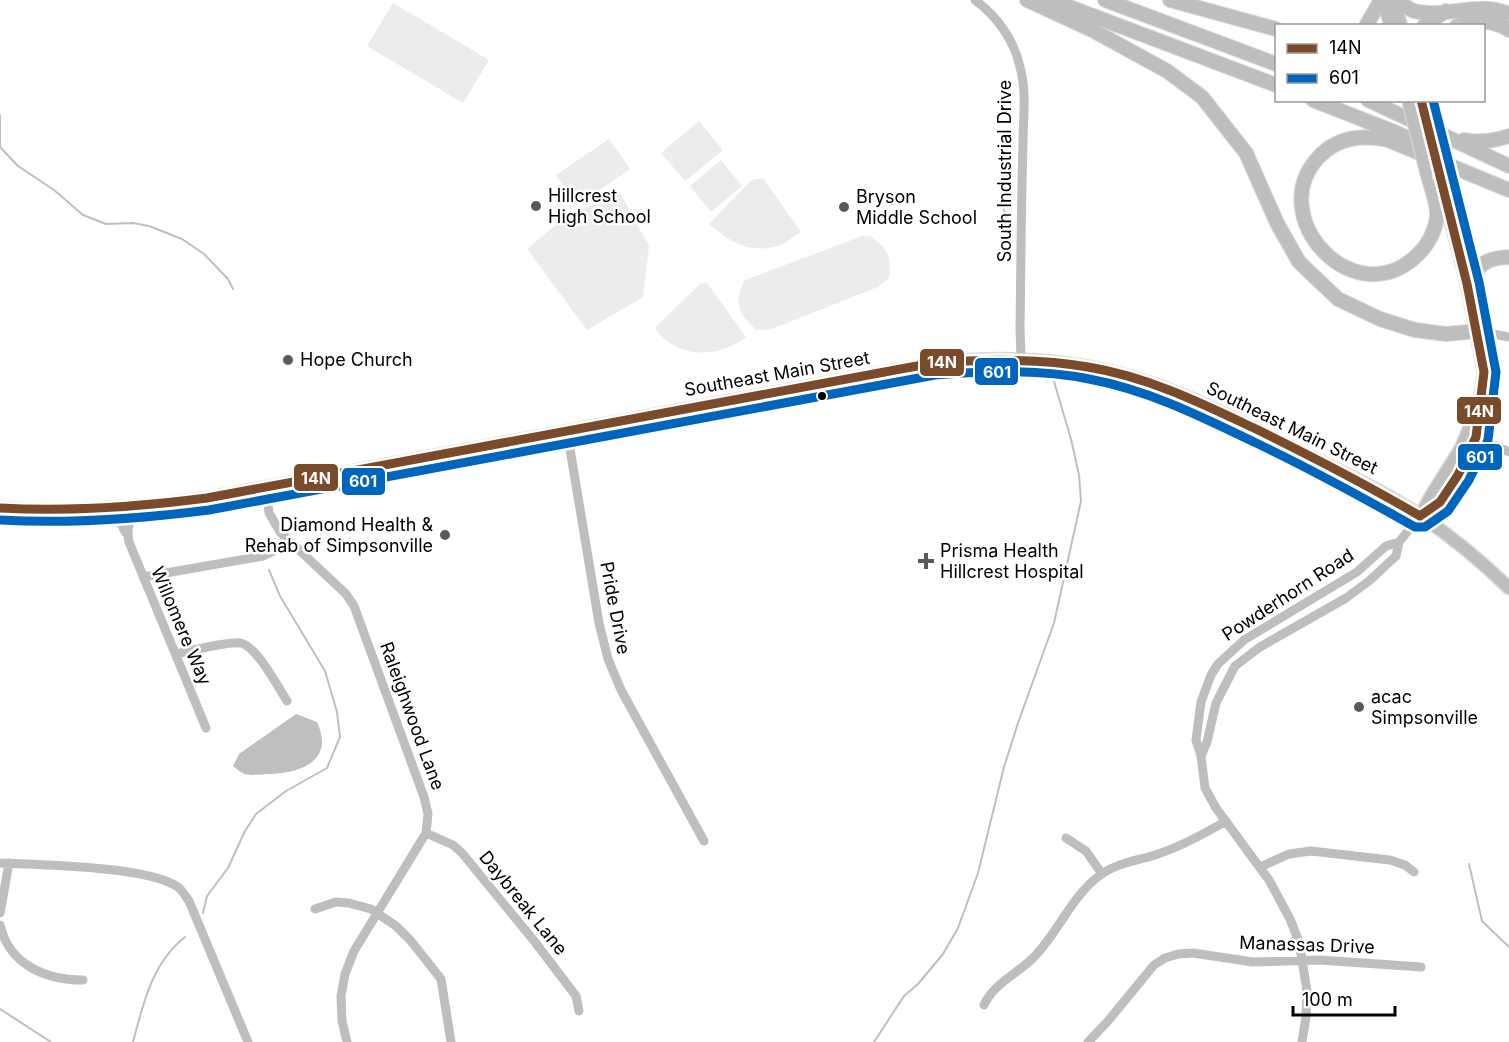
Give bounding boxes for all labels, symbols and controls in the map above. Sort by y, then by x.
legend [1275,24,1485,102]
text: 14N [1329,37,1362,58]
text: 601 [1329,67,1359,88]
street label: South Industrial Drive [994,80,1015,262]
place label: Hillcrest High School [548,185,651,227]
place label: Bryson Middle School [856,186,977,228]
marker: Hillcrest High School [529,199,543,213]
marker: Bryson Middle School [837,200,851,214]
street label: Southeast Main Street [683,347,871,400]
line badge: 14N [919,348,965,377]
place label: Hope Church [300,349,413,370]
text: 14N [927,352,957,372]
marker: Hope Church [281,353,295,367]
line badge: 601 [974,357,1019,386]
text: 601 [983,362,1011,382]
street label: Southeast Main Street [1203,377,1381,478]
unlabelled marker [816,390,828,402]
line badge: 14N [1456,396,1502,425]
text: 14N [1464,401,1494,421]
line badge: 601 [1457,443,1503,471]
text: 601 [1466,447,1494,467]
line badge: 14N [293,463,339,492]
line badge: 601 [341,467,386,496]
text: 14N [301,468,331,488]
text: 601 [349,471,377,491]
place label: Diamond Health & Rehab of Simpsonville [245,514,433,556]
marker: Diamond Health & Rehab of Simpsonville [438,528,452,542]
place label: Prisma Health Hillcrest Hospital [940,540,1084,582]
street label: Powderhorn Road [1218,544,1357,645]
marker: Prisma Health Hillcrest Hospital [917,552,935,570]
street label: Pride Drive [596,560,635,656]
street label: Willomere Way [147,563,216,688]
street label: Raleighwood Lane [376,639,449,793]
place label: acac Simpsonville [1371,686,1478,728]
marker: acac Simpsonville [1352,700,1366,714]
street label: Daybreak Lane [475,846,572,959]
street label: Manassas Drive [1239,932,1375,957]
scale bar [1293,979,1395,1017]
text: 100 m [1302,989,1353,1010]

